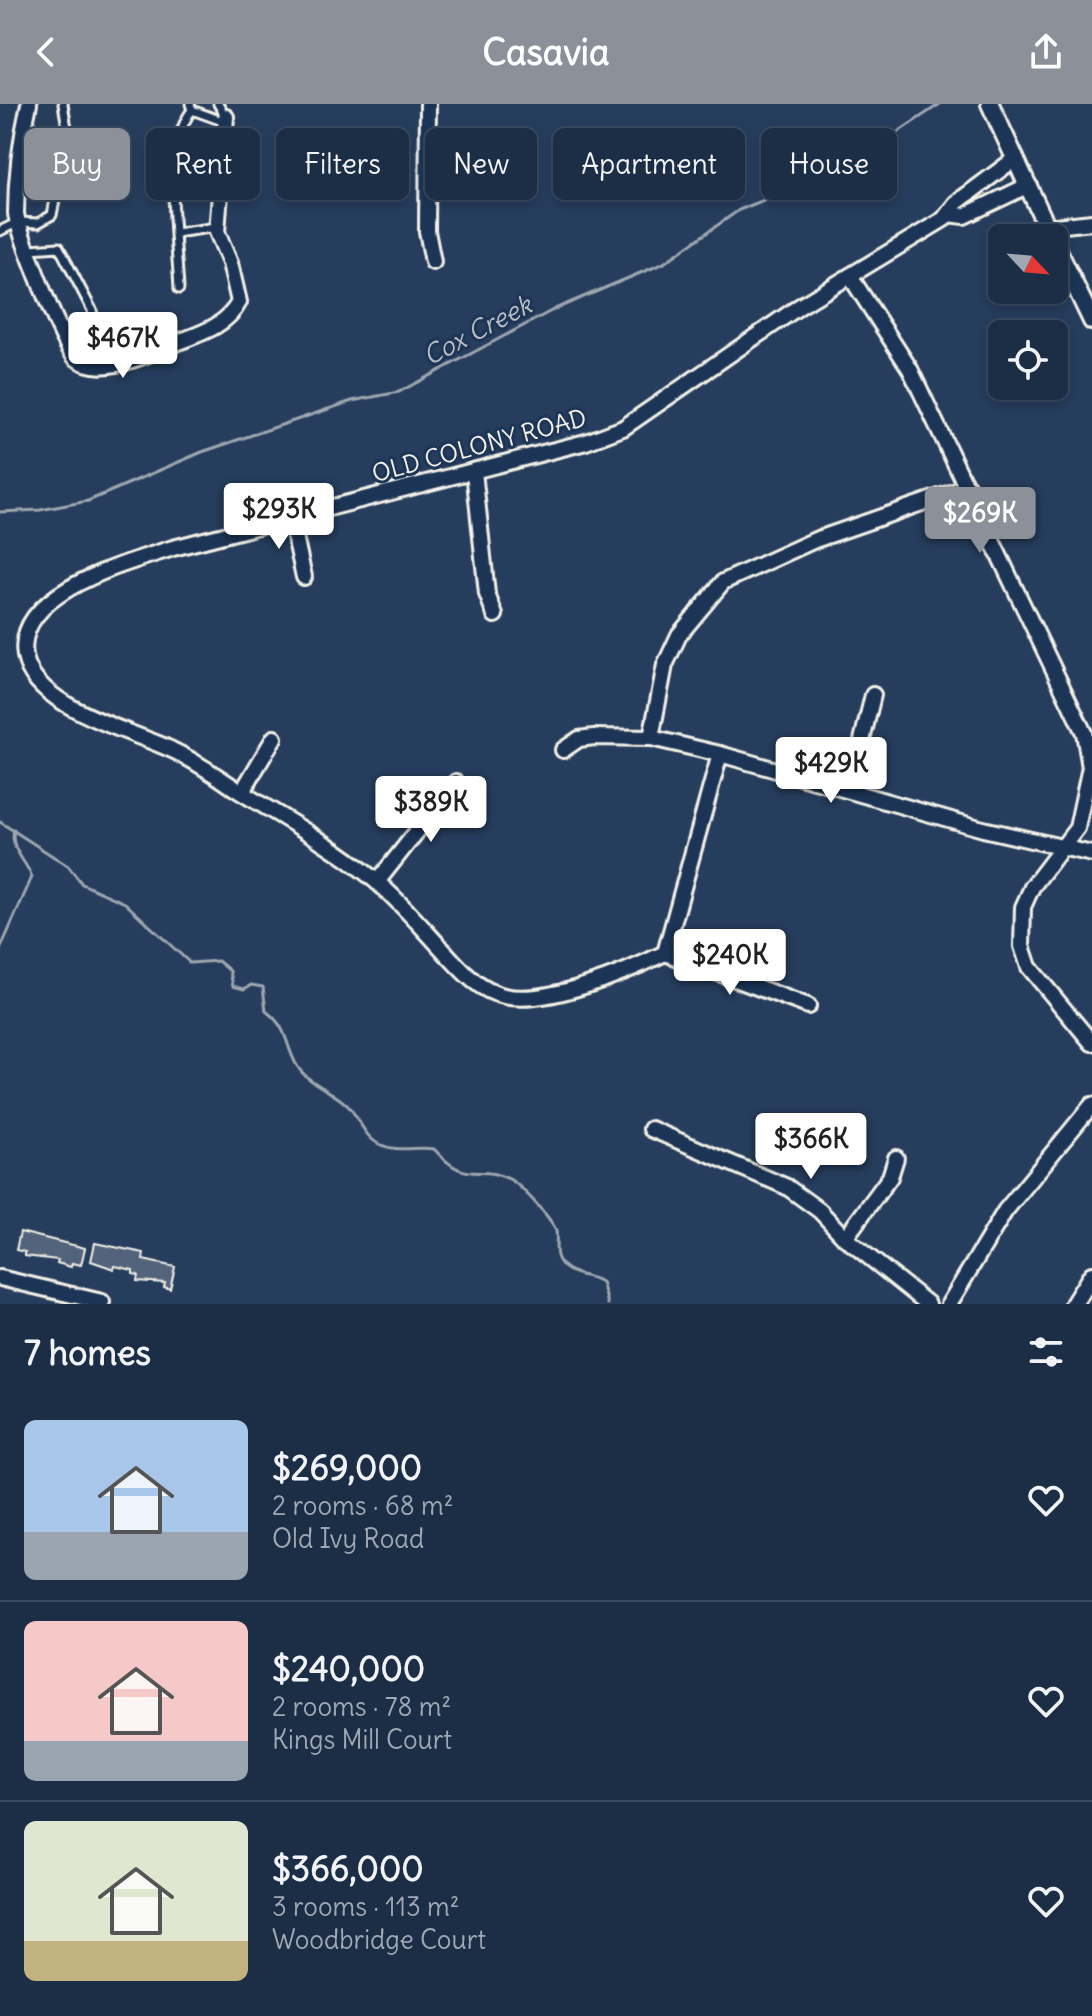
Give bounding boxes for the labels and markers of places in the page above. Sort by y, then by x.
pin: $467K [67,312,179,380]
pin: $293K [223,483,335,551]
pin: $269K [924,487,1036,555]
pin: $429K [775,737,887,805]
pin: $389K [375,776,487,844]
pin: $240K [674,929,786,997]
pin: $366K [755,1113,867,1181]

